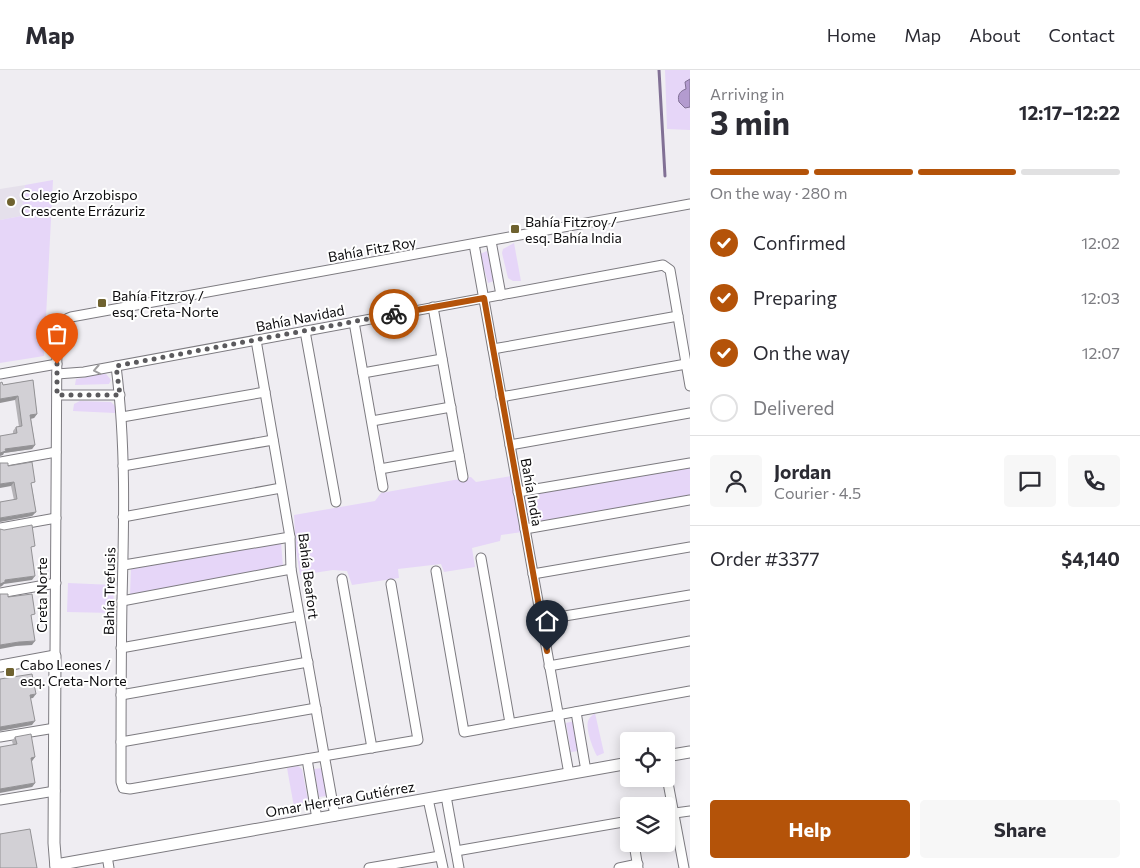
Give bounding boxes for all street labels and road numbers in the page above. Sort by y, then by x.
street label: Bahía Fitz Roy [327,233,417,265]
street label: Bahía Navidad [254,301,346,335]
street label: Bahía India [518,457,546,527]
street label: Bahía Beafort [295,532,323,620]
street label: Bahía Trefusis [100,547,118,635]
street label: Creta Norte [33,557,50,633]
street label: Omar Herrera Gutiérrez [264,778,416,820]

